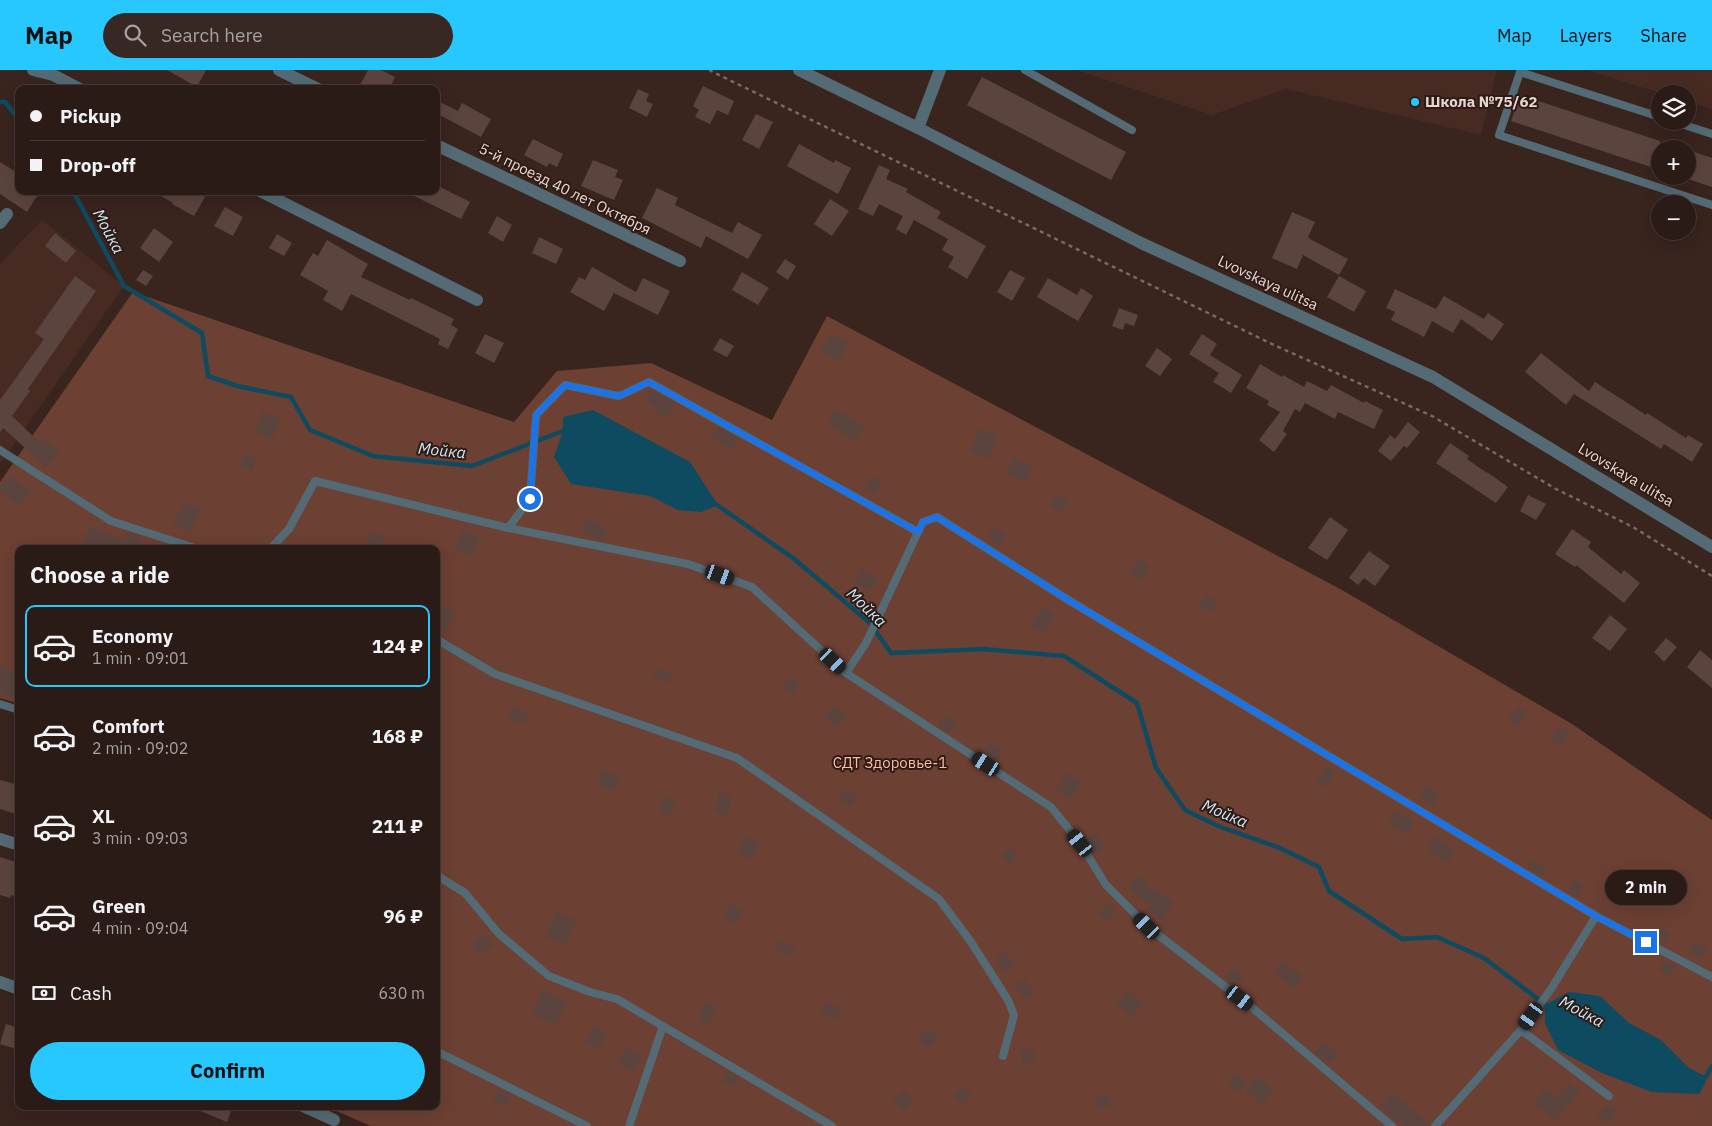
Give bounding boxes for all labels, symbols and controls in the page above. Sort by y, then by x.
search box [103,13,453,58]
text: Map [25,19,73,51]
icon: search [121,21,149,49]
text: Search here [161,23,263,47]
text: Map [1497,24,1532,47]
text: Layers [1560,24,1612,47]
text: Share [1640,24,1687,47]
map controls [1651,85,1696,240]
button: layers [1651,85,1696,130]
place label: Школа №75/62 [1425,92,1538,111]
marker: Школа №75/62 [1409,96,1421,108]
text: Pickup [60,104,121,128]
street label: 5-й проезд 40 лет Октября [476,139,654,239]
button: + [1651,140,1696,185]
text: Drop-off [60,153,136,177]
button: − [1651,195,1696,240]
water label: Мойка [89,205,129,257]
street label: Lvovskaya ulitsa [1215,251,1321,314]
water label: Мойка [417,438,467,462]
street label: Lvovskaya ulitsa [1575,438,1678,511]
route start [519,488,541,510]
text: Choose a ride [30,560,170,589]
car [703,563,736,587]
water label: Мойка [843,583,891,631]
icon: car [32,624,77,669]
text: Economy [92,624,173,648]
text: 124 ₽ [372,634,423,658]
car [816,645,849,677]
text: 1 min · 09:01 [92,648,188,668]
icon: car [32,714,77,759]
text: Comfort [92,714,165,738]
text: 168 ₽ [372,724,423,748]
text: 2 min · 09:02 [92,738,188,758]
car [969,750,1002,778]
park label: СДТ Здоровье-1 [833,753,947,772]
water label: Мойка [1199,794,1251,832]
icon: car [32,804,77,849]
text: XL [92,804,115,828]
text: 211 ₽ [372,814,423,838]
car [1064,827,1095,859]
text: 3 min · 09:03 [92,828,188,848]
callout: 2 min [1605,870,1687,904]
text: 2 min [1625,877,1667,897]
icon: car [32,894,77,939]
text: Green [92,894,146,918]
text: 96 ₽ [383,904,423,928]
car [1131,910,1162,942]
text: 4 min · 09:04 [92,918,188,938]
route end [1635,931,1657,953]
icon: cash [30,979,58,1007]
text: Cash [70,981,112,1005]
text: 630 m [378,983,425,1003]
car [1223,983,1256,1013]
water label: Мойка [1556,991,1608,1031]
car [1516,999,1545,1033]
button: Confirm [30,1042,425,1100]

